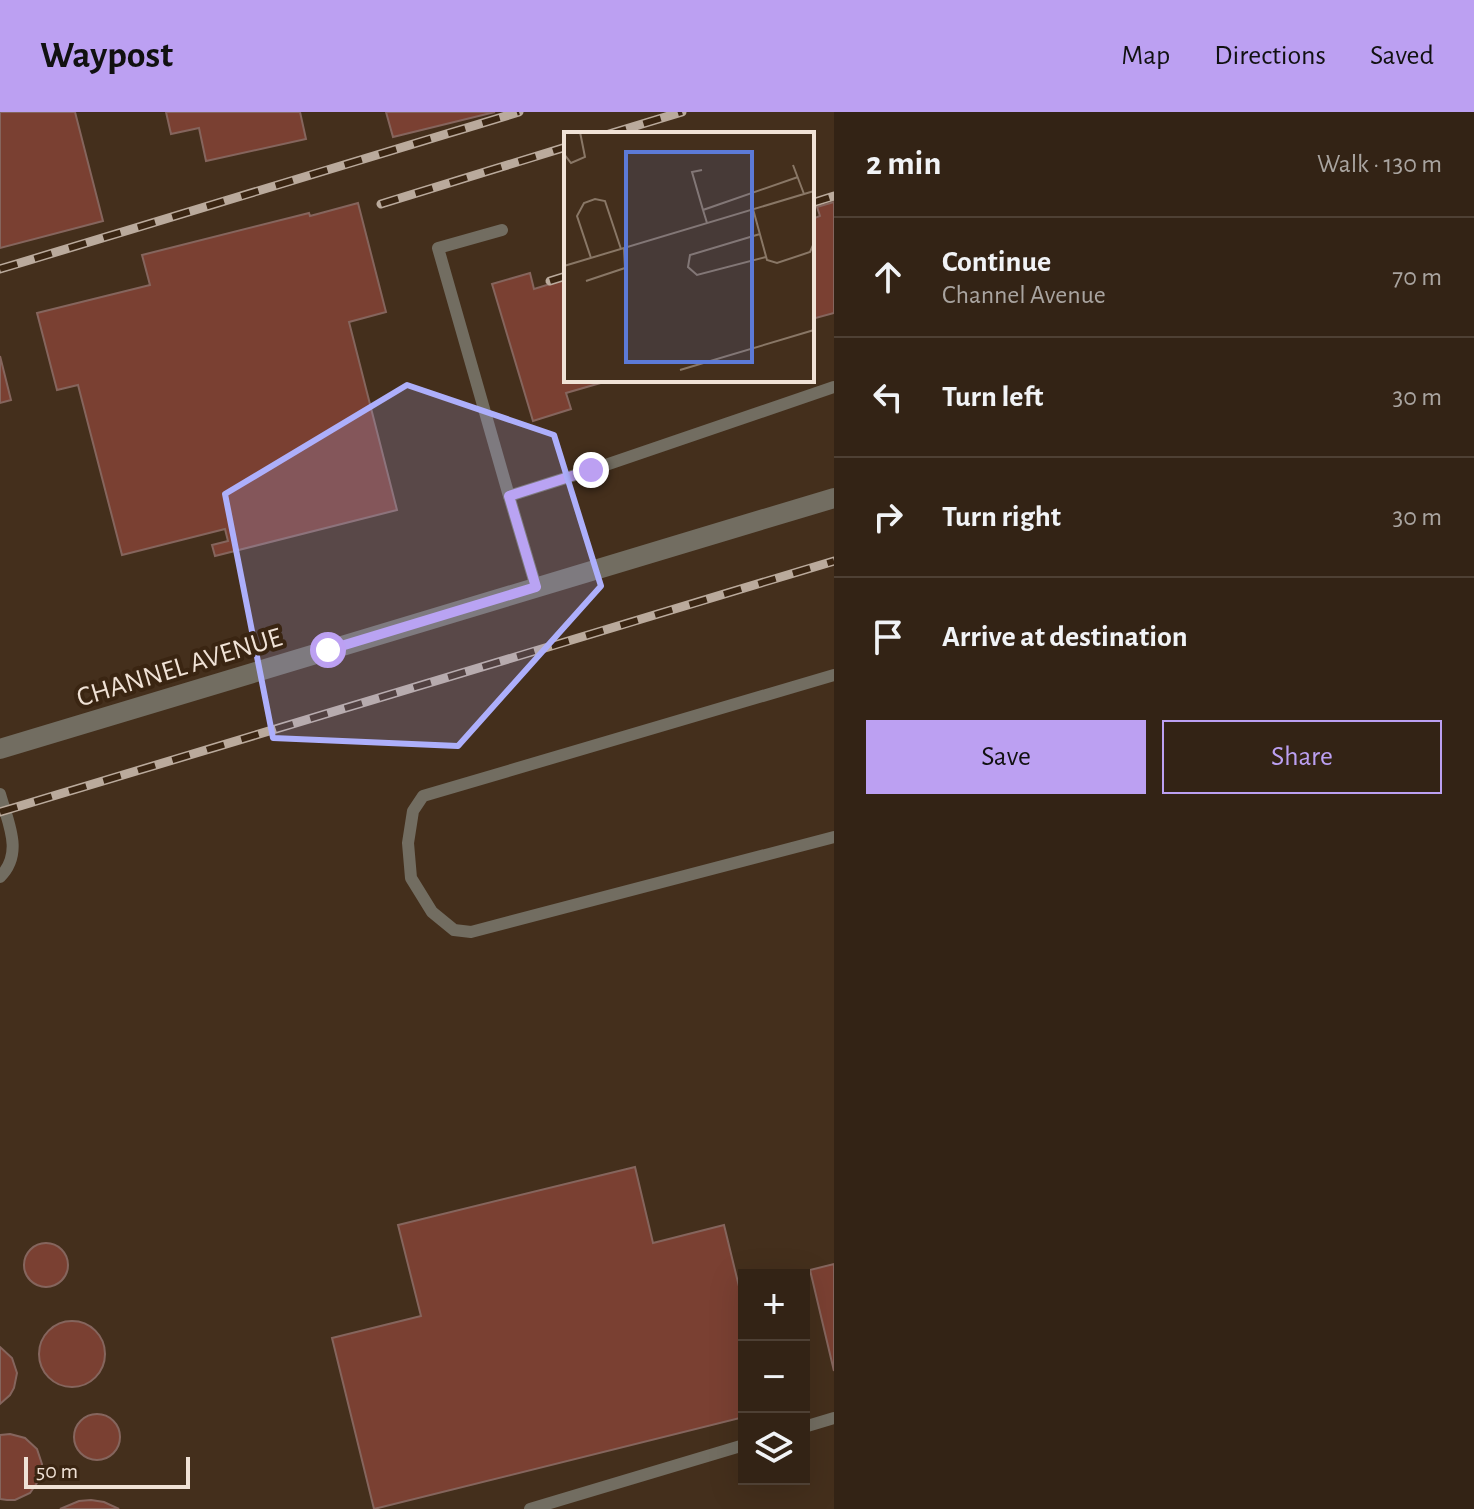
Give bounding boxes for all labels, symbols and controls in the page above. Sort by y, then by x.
text: Waypost [40,37,173,75]
text: Map [1121,42,1170,70]
text: Directions [1214,42,1326,70]
text: Saved [1370,42,1434,70]
inset map [564,132,814,382]
text: 2 min [866,147,941,181]
text: Walk · 130 m [1317,151,1442,177]
text: Continue [942,247,1051,277]
icon: ahead [866,255,910,299]
text: 70 m [1392,264,1442,290]
text: Channel Avenue [942,282,1106,308]
icon: left [866,375,910,419]
text: Turn left [942,382,1043,412]
text: 30 m [1392,384,1442,410]
route end [573,452,609,488]
icon: right [866,495,910,539]
text: Turn right [942,502,1061,532]
text: 30 m [1392,504,1442,530]
icon: arrive [866,615,910,659]
text: Arrive at destination [942,622,1188,652]
street label: CHANNEL AVENUE [74,623,285,712]
route start [310,632,346,668]
button: Save [866,720,1146,794]
button: Share [1162,720,1442,794]
map controls [738,1269,810,1485]
button: + [738,1269,810,1341]
button: − [738,1341,810,1413]
button: layers [738,1413,810,1485]
scale bar [24,1453,190,1489]
text: 50 m [36,1460,78,1482]

